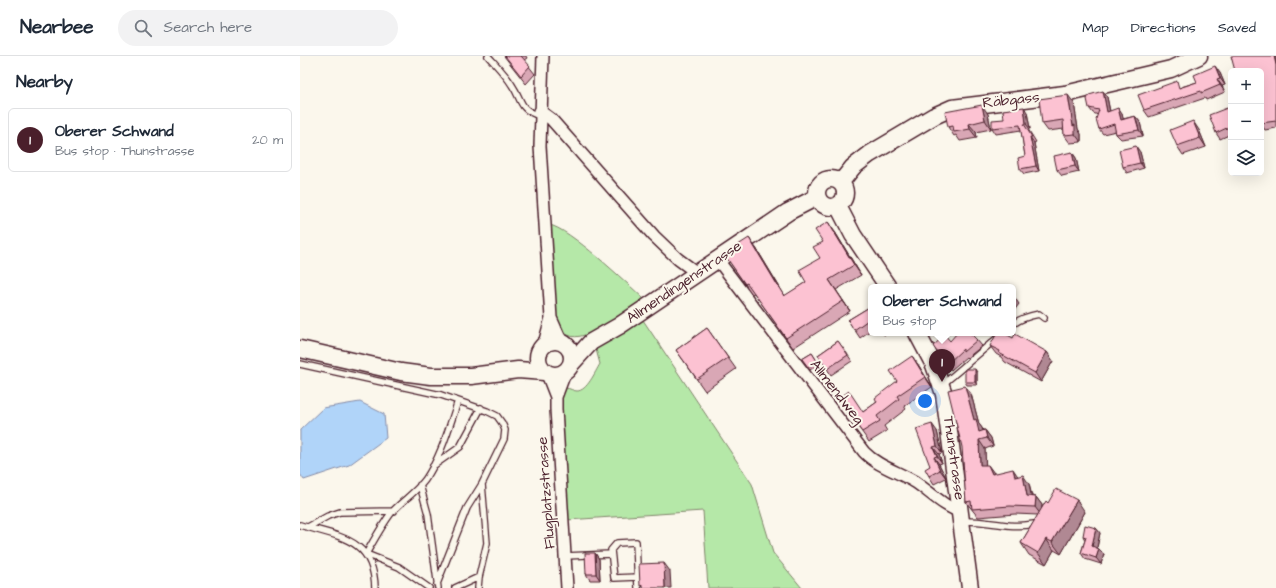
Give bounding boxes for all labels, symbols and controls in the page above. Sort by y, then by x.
search box [118,10,398,46]
text: Nearbee [20,14,94,41]
icon: search [132,17,154,39]
text: Search here [164,17,252,38]
text: Map [1082,18,1109,38]
text: Directions [1131,18,1196,38]
text: Saved [1218,18,1256,38]
map controls [1228,68,1264,176]
button: + [1228,68,1264,104]
text: Nearby [16,70,73,94]
street label: Räbgass [981,87,1041,114]
button: − [1228,104,1264,140]
text: Oberer Schwand [55,121,174,142]
text: 1 [29,131,31,149]
text: 20 m [252,131,283,149]
button: layers [1228,140,1264,176]
text: Bus stop · Thunstrasse [55,142,194,160]
street label: Allmendingenstrasse [622,236,746,329]
popup [868,284,1016,336]
text: Oberer Schwand [883,291,1001,312]
text: Bus stop [883,312,937,330]
pin: 1 [929,349,955,382]
street label: Allmendweg [804,355,869,430]
your location [915,391,935,411]
street label: Thunstrasse [938,415,970,501]
street label: Flugplatzstrasse [532,436,561,550]

